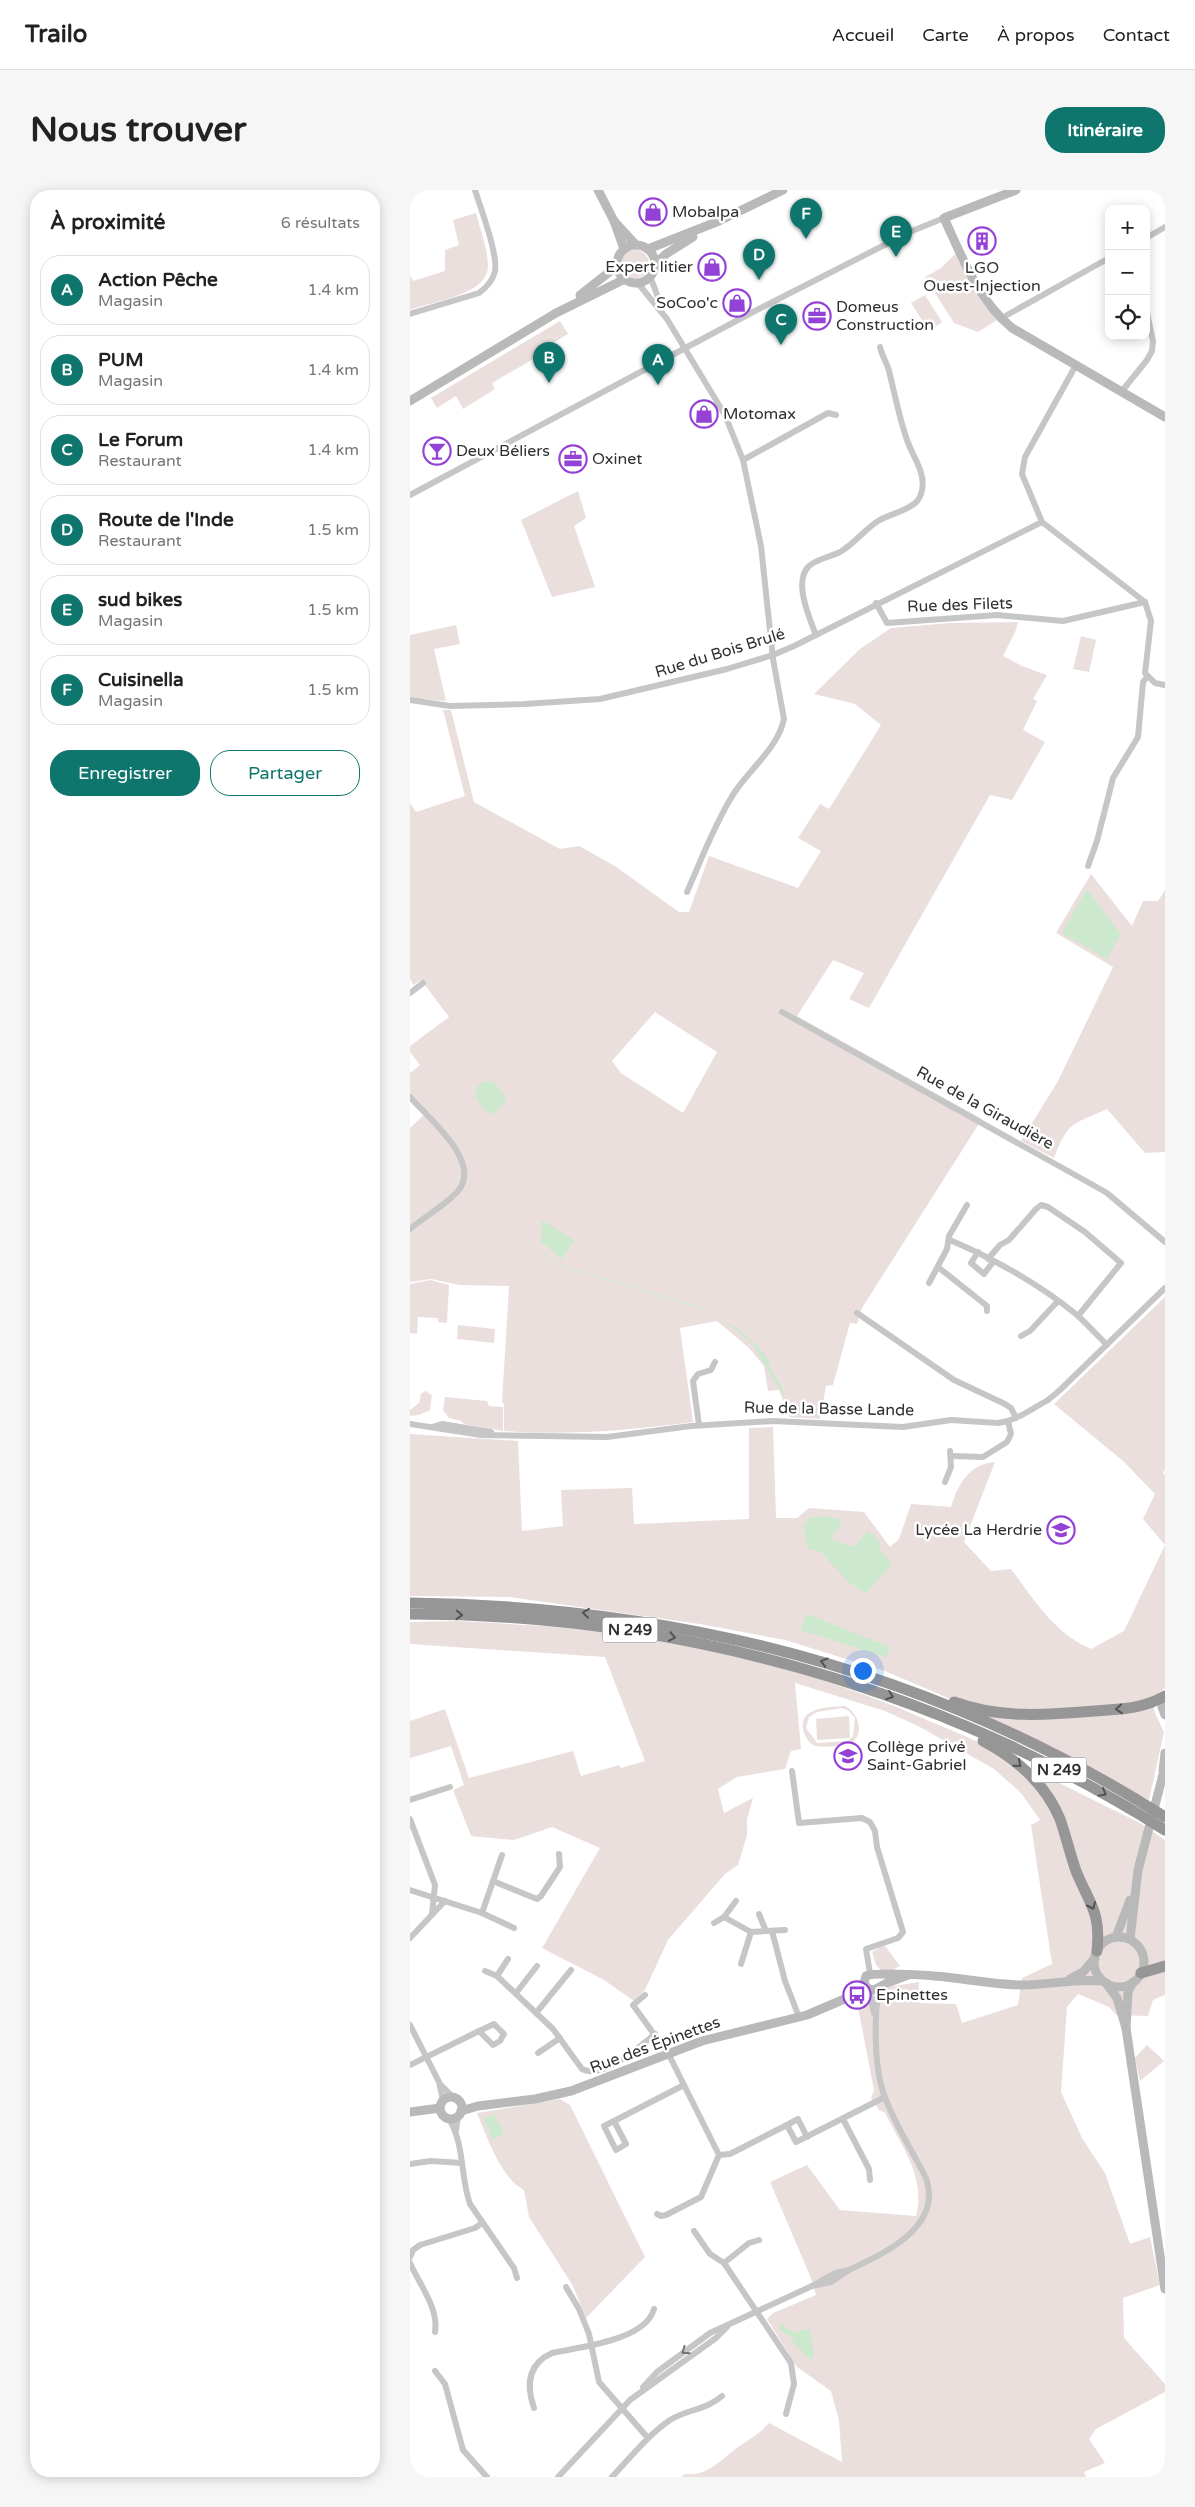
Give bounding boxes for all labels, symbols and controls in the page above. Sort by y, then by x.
text: Trailo [25,20,87,49]
text: Accueil [832,24,894,46]
text: Carte [922,24,969,46]
text: À propos [997,24,1075,46]
text: Contact [1103,24,1170,46]
button: Itinéraire [1045,107,1165,153]
text: Nous trouver [30,109,246,151]
shop icon: Mobalpa [638,197,668,227]
pin: F [790,198,822,239]
place label: Mobalpa [672,202,739,222]
map controls [1105,205,1150,340]
button: + [1105,205,1150,250]
text: À proximité [50,210,165,235]
text: 6 résultats [281,213,360,233]
pin: E [880,216,912,257]
building icon: LGO Ouest-Injection [967,226,997,256]
pin: D [743,239,775,280]
button: − [1105,250,1150,295]
shop icon: Expert litier [697,252,727,282]
place label: Expert litier [605,257,694,277]
place label: LGO Ouest-Injection [923,258,1041,296]
text: Action Pêche [98,269,218,291]
text: A [61,280,73,300]
text: 1.4 km [307,280,359,300]
shop icon: SoCoo'c [722,288,752,318]
text: Magasin [98,291,163,311]
place label: SoCoo'c [656,293,718,313]
button: locate [1105,295,1150,340]
place label: Domeus Construction [836,297,934,335]
office icon: Domeus Construction [802,301,832,331]
pin: C [765,304,797,345]
pin: B [533,342,565,383]
pin: A [642,344,674,385]
text: PUM [98,349,144,371]
text: B [61,360,73,380]
text: 1.4 km [307,360,359,380]
text: Magasin [98,371,163,391]
shop icon: Motomax [689,399,719,429]
place label: Motomax [723,404,796,424]
text: Le Forum [98,429,183,451]
bar icon: Deux Béliers [422,436,452,466]
text: C [61,440,73,460]
text: 1.4 km [307,440,359,460]
place label: Deux Béliers [456,441,550,461]
office icon: Oxinet [558,444,588,474]
place label: Oxinet [592,449,642,469]
text: Restaurant [98,451,182,471]
text: Route de l'Inde [98,509,234,531]
text: D [61,520,73,540]
text: 1.5 km [307,520,359,540]
text: Restaurant [98,531,182,551]
text: sud bikes [98,589,182,611]
street label: Rue des Filets [907,593,1013,617]
text: E [62,600,72,620]
text: 1.5 km [307,600,359,620]
text: Magasin [98,611,163,631]
street label: Rue du Bois Brulé [653,624,787,682]
text: Cuisinella [98,669,184,691]
text: F [62,680,72,700]
text: 1.5 km [307,680,359,700]
text: Magasin [98,691,163,711]
button: Enregistrer [50,750,200,796]
button: Partager [210,750,360,796]
street label: Rue de la Giraudière [913,1062,1057,1154]
street label: Rue de la Basse Lande [744,1398,914,1420]
school or university icon: Lycée La Herdrie [1046,1515,1076,1545]
place label: Lycée La Herdrie [915,1520,1042,1540]
one-way arrow [582,1608,590,1619]
one-way arrow [455,1609,463,1620]
road number: N 249 [602,1618,658,1642]
one-way arrow [668,1632,677,1642]
one-way arrow [820,1658,829,1668]
your location [850,1658,876,1684]
one-way arrow [886,1690,894,1700]
one-way arrow [1115,1704,1123,1715]
place label: Collège privé Saint-Gabriel [867,1737,966,1775]
school or university icon: Collège privé Saint-Gabriel [833,1741,863,1771]
one-way arrow [1013,1758,1022,1767]
road number: N 249 [1032,1758,1086,1782]
one-way arrow [1098,1787,1107,1797]
one-way arrow [1086,1901,1096,1910]
bus stop icon: Epinettes [842,1980,872,2010]
place label: Epinettes [876,1985,948,2005]
street label: Rue des Épinettes [587,2012,723,2078]
one-way arrow [681,2345,691,2354]

